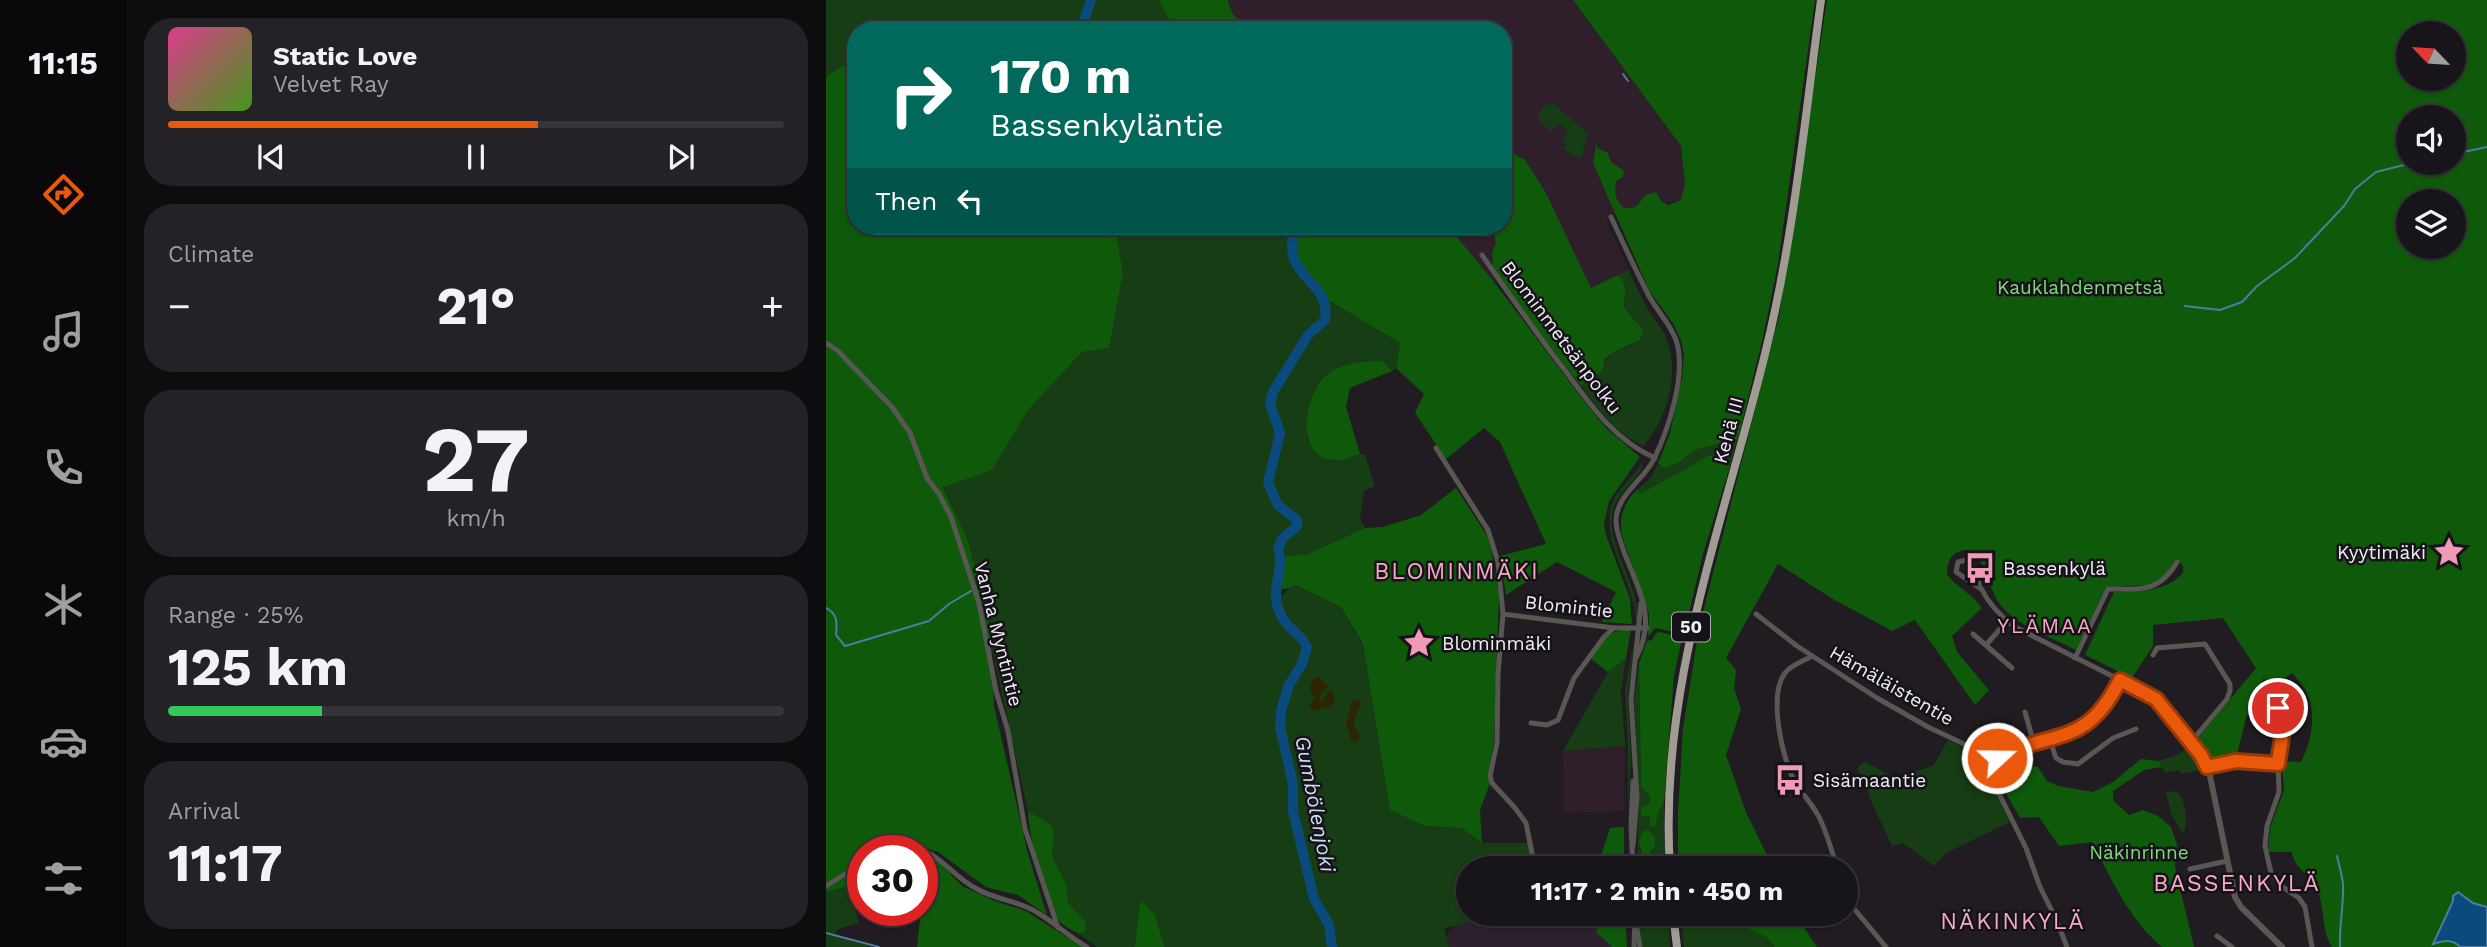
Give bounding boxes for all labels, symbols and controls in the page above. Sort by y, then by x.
north arrow [2396,21,2466,91]
map controls [2396,21,2466,259]
text: Static Love [273,41,417,71]
text: 11:15 [28,44,98,82]
text: 170 m [990,47,1131,105]
icon: right [875,49,966,140]
text: Velvet Ray [273,71,389,98]
button: sound [2396,105,2466,175]
text: Bassenkyläntie [990,106,1224,144]
icon: previous [252,138,290,176]
icon: pause [457,138,495,176]
icon: next [662,138,700,176]
icon: directions [39,170,88,219]
icon: left [951,182,989,220]
text: Then [875,186,937,216]
button: layers [2396,189,2466,259]
text: Climate [168,241,254,268]
street label: Blominmetsänpolku [1497,256,1627,418]
text: 21° [436,276,516,337]
park label: Kauklahdenmetsä [1997,276,2163,299]
text: − [168,284,191,328]
text: + [761,284,784,328]
icon: music [39,307,88,356]
street label: Kehä III [1709,394,1748,466]
text: 27 [422,406,530,513]
icon: phone [39,443,88,492]
text: km/h [446,505,506,532]
place icon: Kyytimäki [2432,535,2466,569]
place label: Kyytimäki [2337,541,2426,564]
bus stop icon: Bassenkylä [1963,551,1997,585]
place label: Bassenkylä [2003,557,2106,580]
district label: BLOMINMÄKI [1374,558,1540,585]
street label: Vanha Myntintie [969,559,1028,709]
icon: climate [39,580,88,629]
street label: Blomintie [1524,590,1614,623]
text: Range · 25% [168,602,303,629]
road number: 50 [1672,612,1710,642]
district label: YLÄMAA [1997,613,2093,638]
place icon: Blominmäki [1402,626,1436,660]
place label: Blominmäki [1442,632,1551,655]
text: 125 km [168,637,348,698]
street label: Hämäläistentie [1826,641,1958,730]
pin [2248,678,2308,738]
icon: arrive [2259,689,2297,727]
icon: car [39,717,88,766]
position arrow [1960,721,2034,795]
water label: Gumbölenjoki [1290,734,1341,875]
bus stop icon: Sisämaantie [1773,763,1807,797]
place label: Sisämaantie [1813,769,1926,792]
text: Arrival [168,798,240,825]
text: 11:17 [168,833,283,894]
speed limit sign: 30 [847,835,938,926]
park label: Näkinrinne [2089,841,2189,864]
icon: filters [39,854,88,903]
district label: BASSENKYLÄ [2153,870,2321,897]
text: 11:17 · 2 min · 450 m [1531,876,1783,906]
district label: NÄKINKYLÄ [1940,908,2086,935]

